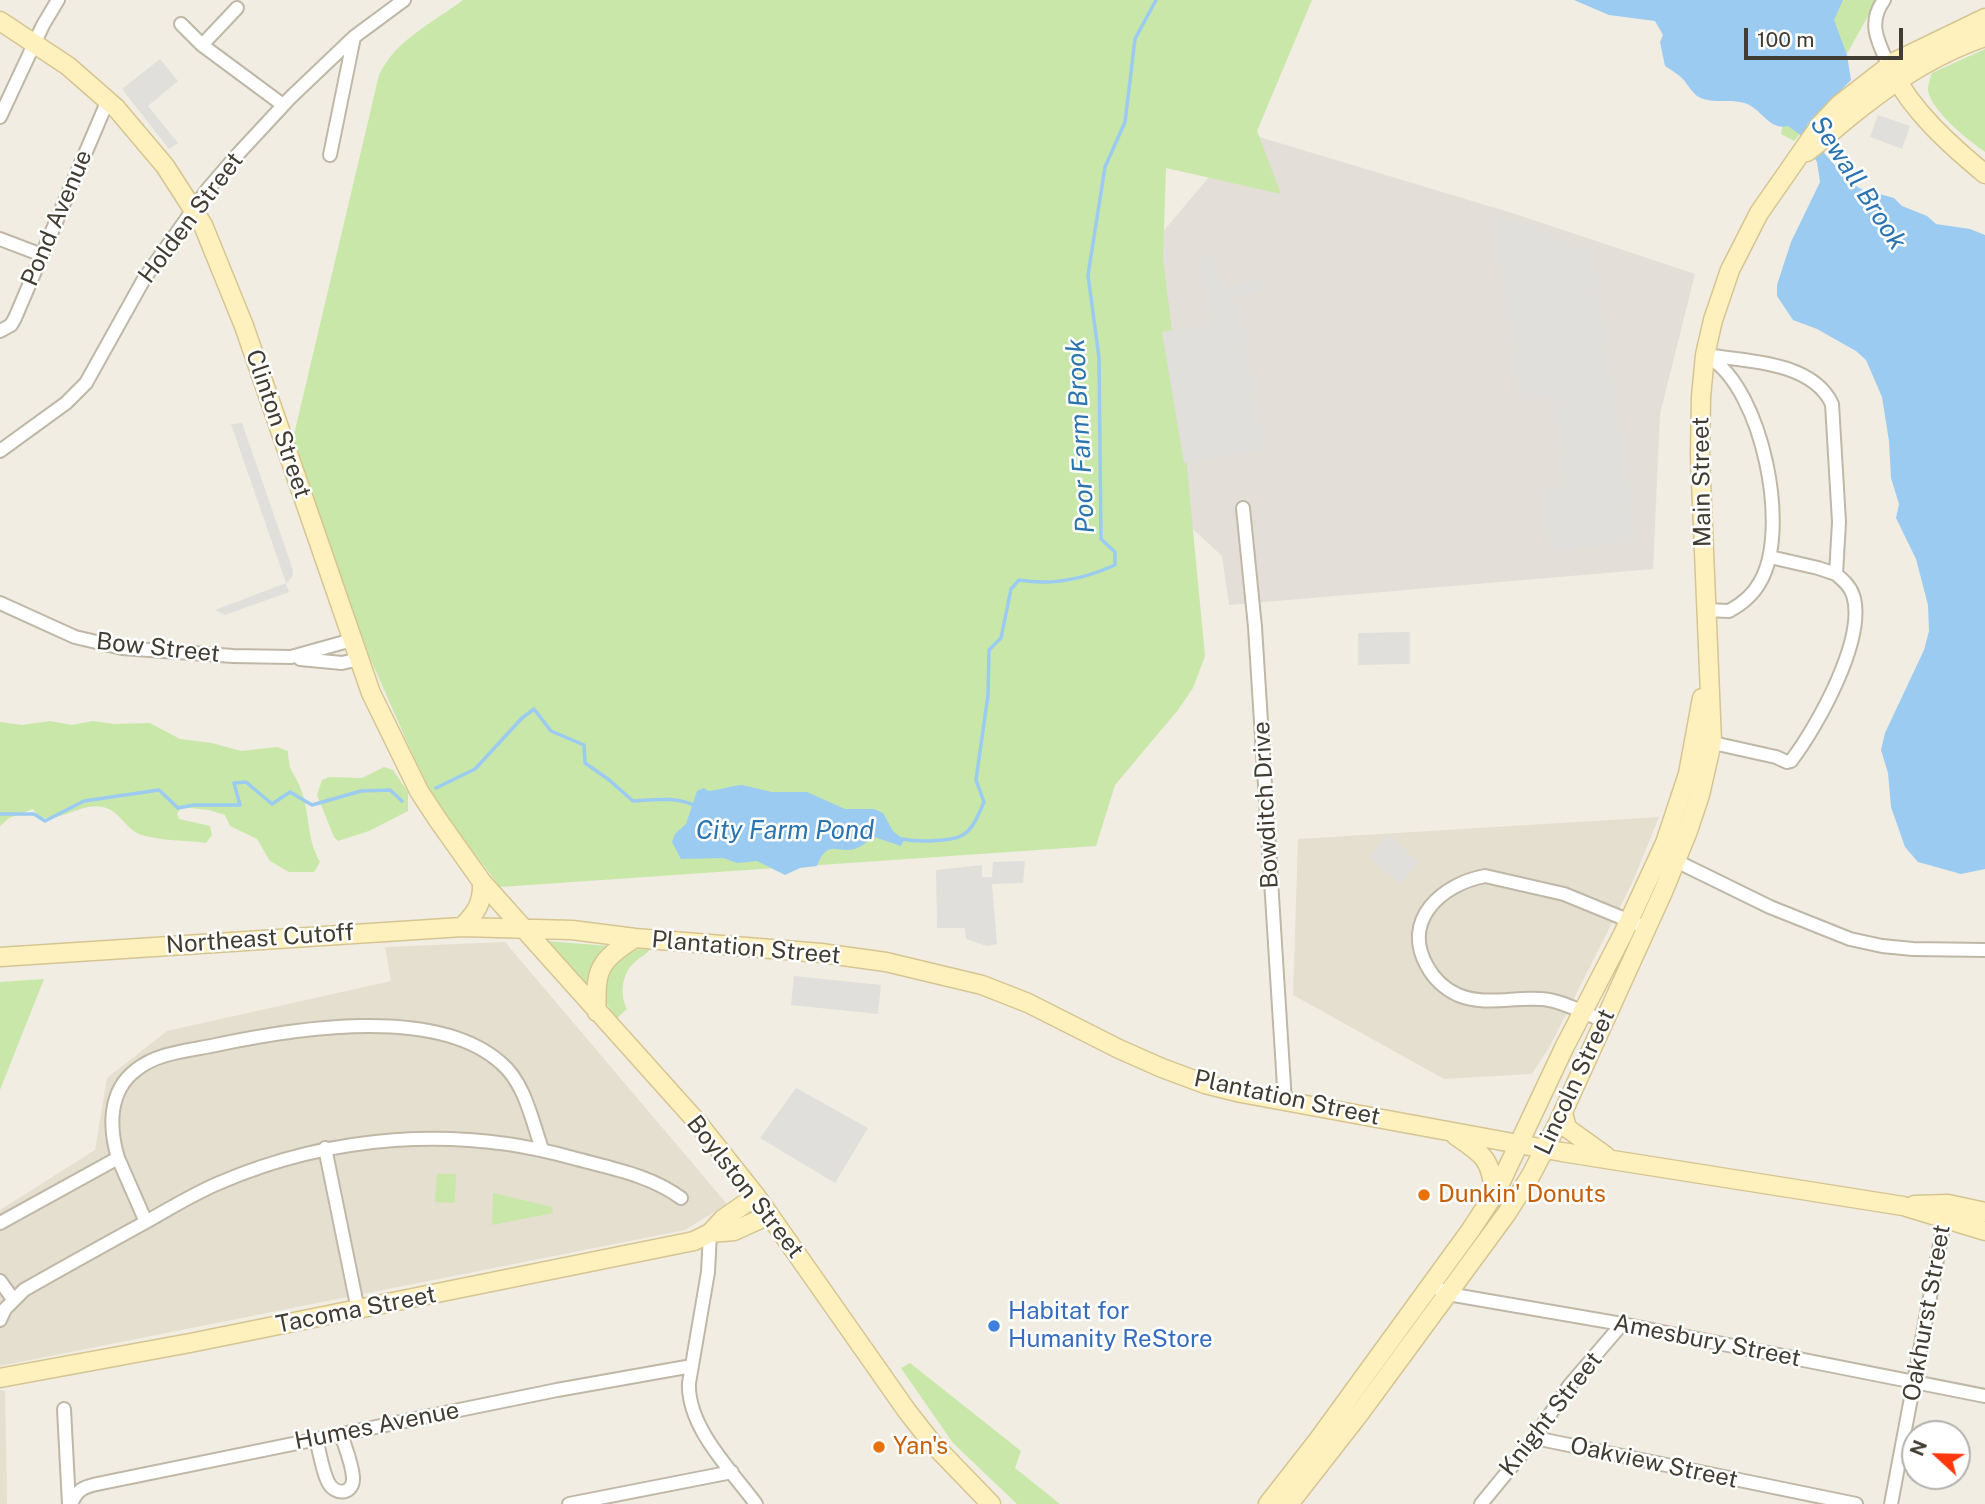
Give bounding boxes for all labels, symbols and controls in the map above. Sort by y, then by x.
scale bar [1747,14,1906,58]
text: 100 m [1757,27,1814,52]
water label: Sewall Brook [1803,110,1913,256]
street label: Pond Avenue [15,146,99,290]
street label: Holden Street [133,147,249,289]
water label: Poor Farm Brook [1060,338,1102,534]
street label: Clinton Street [239,346,317,502]
street label: Main Street [1686,417,1718,547]
street label: Bow Street [95,627,221,669]
street label: Bowditch Drive [1247,721,1285,889]
water label: City Farm Pond [696,815,874,847]
street label: Northeast Cutoff [165,918,355,960]
street label: Plantation Street [650,925,842,971]
street label: Lincoln Street [1529,1005,1621,1159]
street label: Plantation Street [1191,1064,1383,1132]
street label: Boylston Street [680,1110,810,1264]
place label: Dunkin' Donuts [1438,1181,1606,1209]
marker: Dunkin' Donuts [1416,1187,1432,1203]
street label: Oakhurst Street [1897,1223,1957,1403]
street label: Tacoma Street [273,1280,439,1340]
place label: Habitat for Humanity ReStore [1008,1298,1213,1354]
street label: Amesbury Street [1611,1309,1803,1373]
marker: Habitat for Humanity ReStore [986,1318,1002,1334]
street label: Knight Street [1494,1346,1608,1482]
street label: Humes Avenue [292,1396,462,1456]
north arrow [1901,1420,1971,1490]
street label: Oakview Street [1568,1431,1740,1495]
place label: Yan's [893,1433,948,1461]
text: N [1905,1437,1931,1459]
marker: Yan's [871,1439,887,1455]

